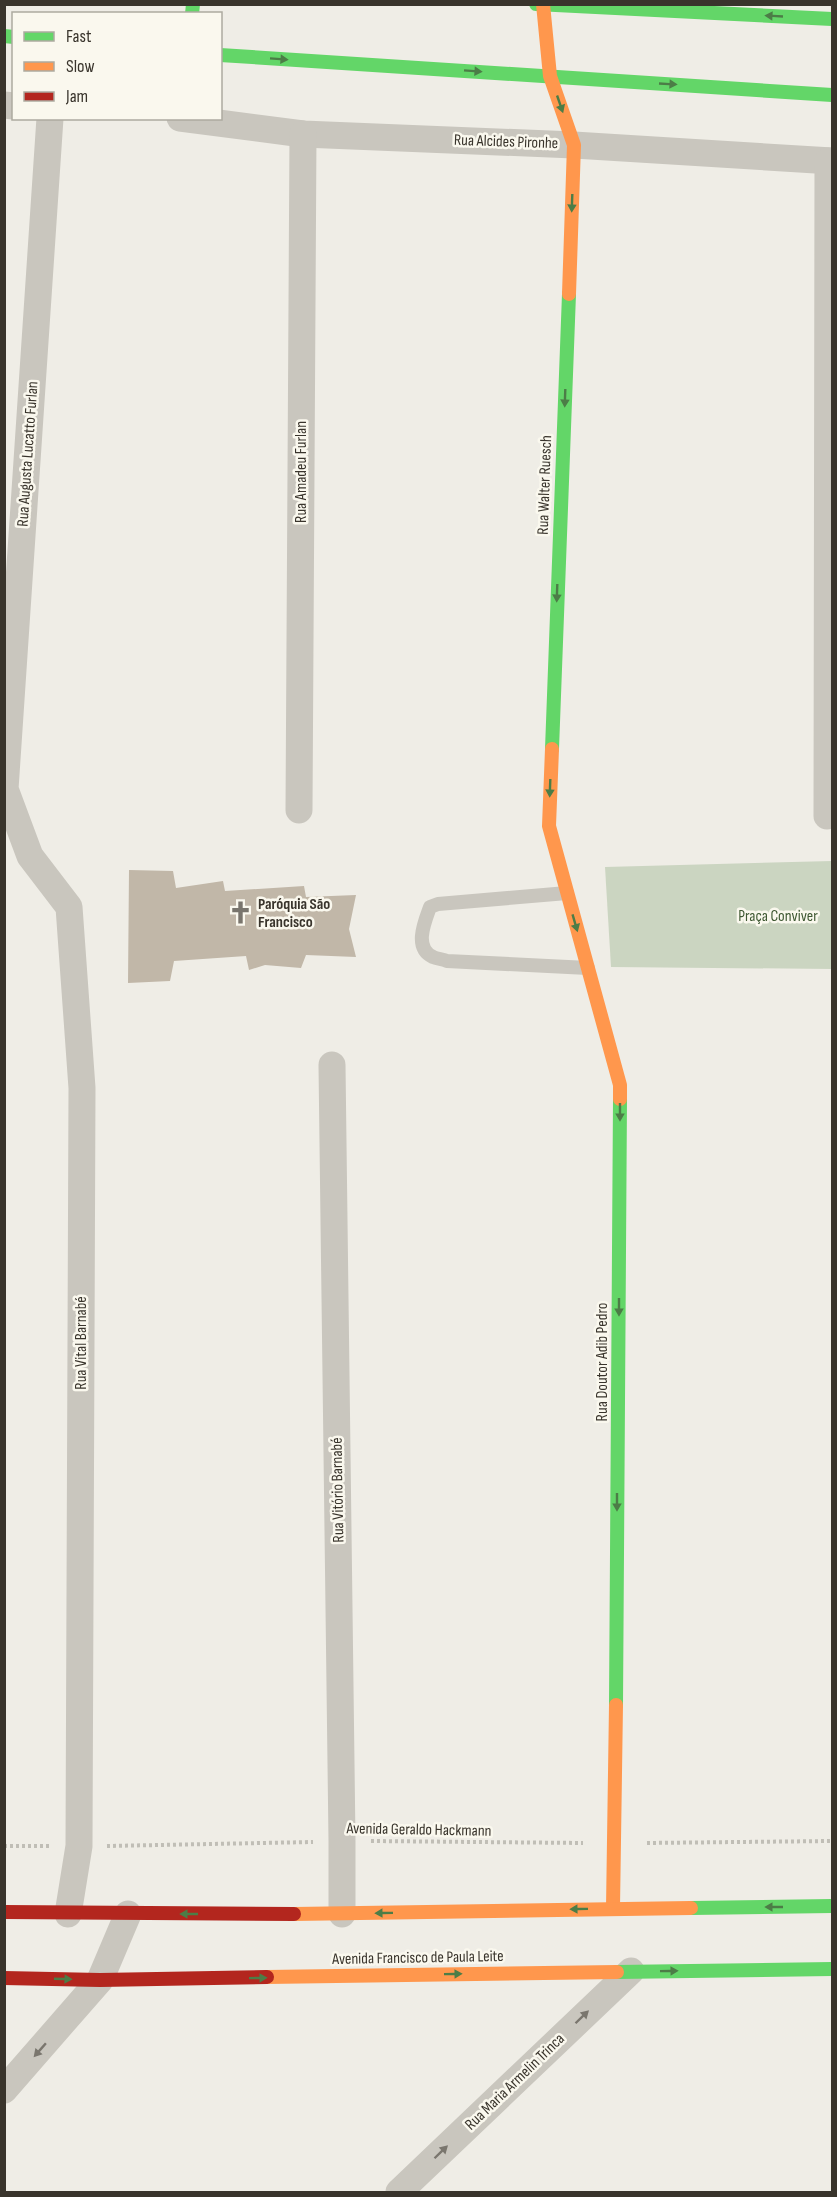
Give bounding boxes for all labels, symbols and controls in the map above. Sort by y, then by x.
one-way arrow [765,11,784,20]
legend [12,12,222,120]
text: Fast [66,26,92,47]
one-way arrow [269,54,288,64]
text: Slow [66,56,95,77]
one-way arrow [464,67,483,76]
one-way arrow [659,79,678,88]
text: Jam [65,86,88,107]
one-way arrow [555,95,565,113]
street label: Rua Alcides Pironhe [453,131,559,153]
one-way arrow [567,194,576,213]
street label: Rua Augusta Lucatto Furlan [13,381,43,527]
one-way arrow [560,388,569,407]
street label: Rua Amadeu Furlan [292,421,311,523]
street label: Rua Walter Ruesch [534,435,556,535]
one-way arrow [553,583,562,602]
one-way arrow [546,778,555,797]
place label: Paróquia São Francisco [258,895,330,932]
church icon: Paróquia São Francisco [227,900,253,926]
park label: Praça Conviver [738,907,818,926]
one-way arrow [571,914,580,932]
one-way arrow [615,1103,625,1122]
street label: Rua Vital Barnabé [72,1296,91,1390]
one-way arrow [614,1298,623,1317]
street label: Rua Doutor Adib Pedro [593,1303,612,1421]
street label: Rua Vitório Barnabé [328,1437,348,1543]
one-way arrow [612,1493,622,1512]
street label: Avenida Geraldo Hackmann [345,1819,492,1841]
one-way arrow [765,1902,784,1911]
one-way arrow [570,1904,589,1913]
one-way arrow [180,1909,199,1919]
one-way arrow [375,1909,394,1918]
street label: Avenida Francisco de Paula Leite [331,1947,504,1969]
one-way arrow [659,1966,678,1975]
one-way arrow [443,1969,462,1979]
one-way arrow [248,1973,267,1982]
one-way arrow [53,1975,72,1984]
one-way arrow [575,2011,589,2025]
street label: Rua Maria Armelin Trinca [461,2030,569,2134]
one-way arrow [33,2042,46,2058]
one-way arrow [434,2145,449,2159]

